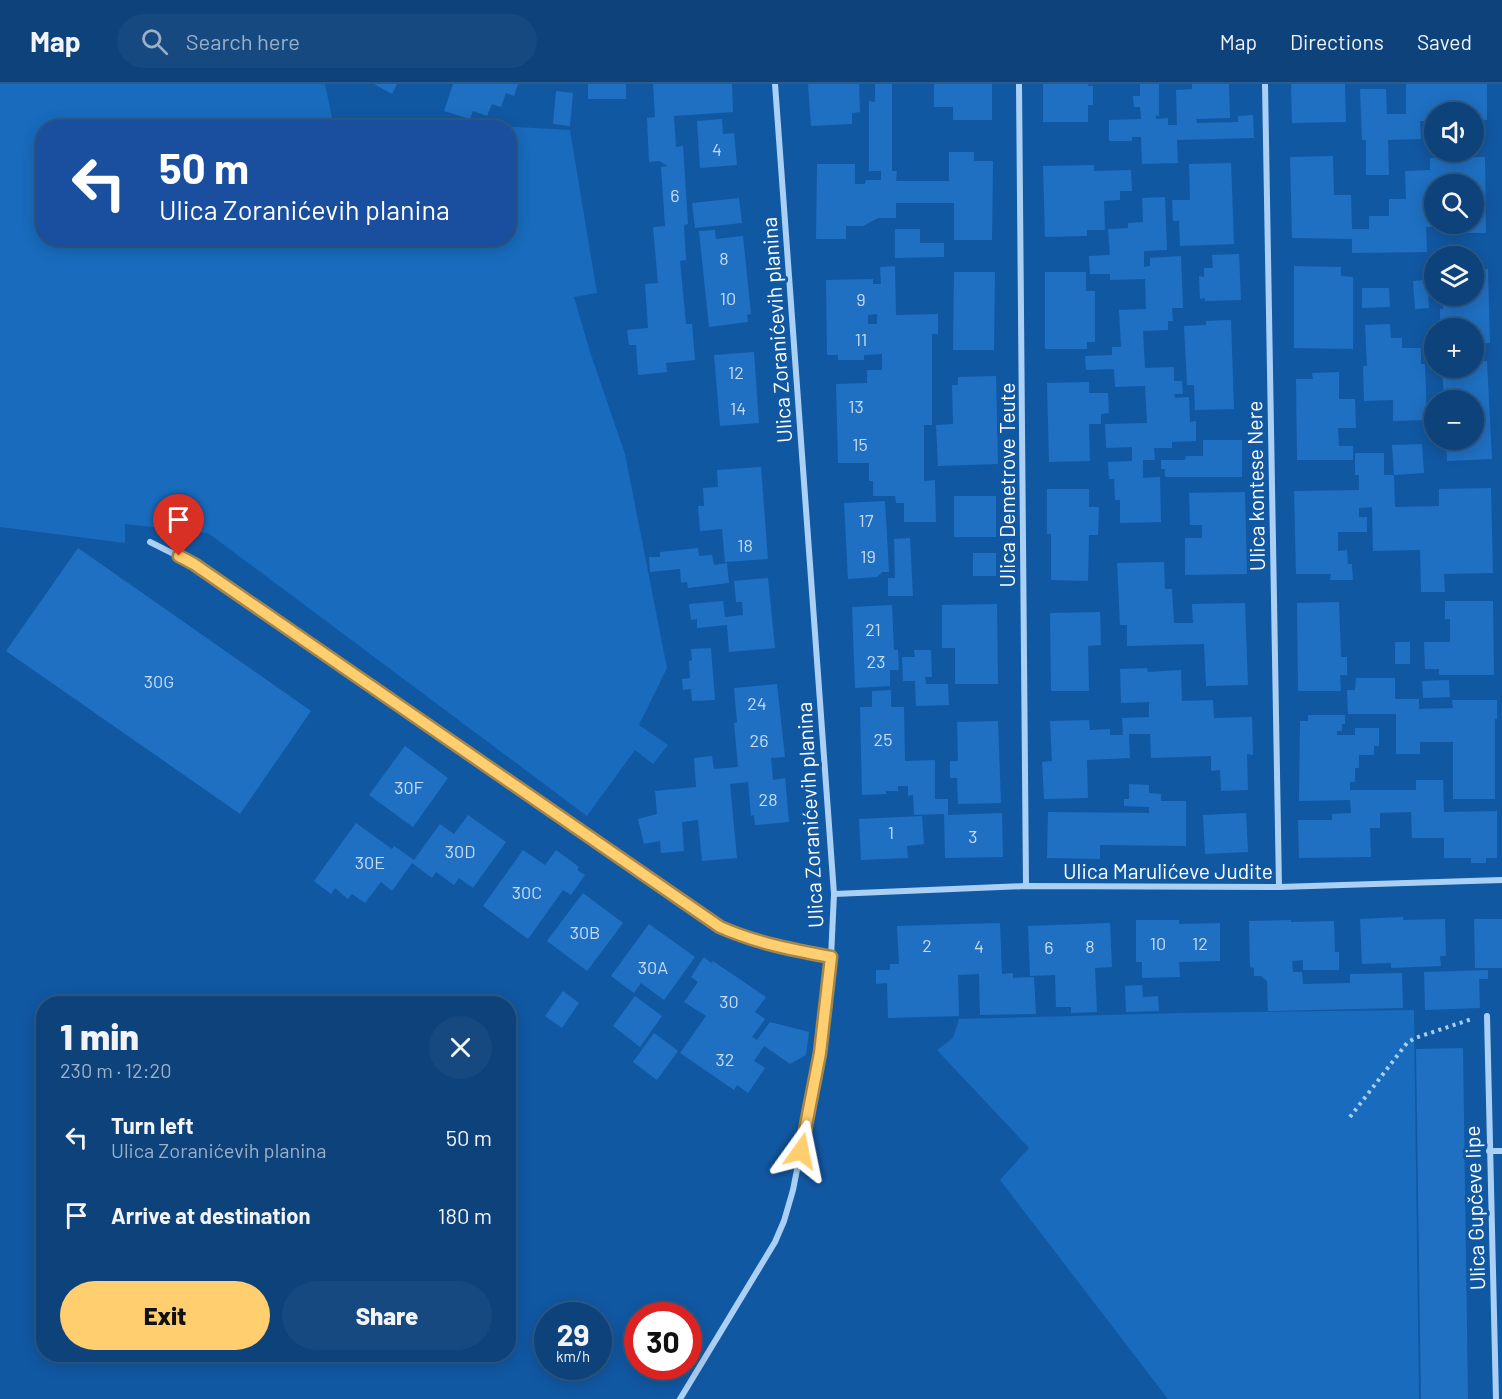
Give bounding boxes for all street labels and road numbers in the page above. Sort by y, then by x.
street label: Ulica Zoranićevih planina [756,216,796,444]
street label: Ulica Demetrove Teute [994,383,1019,587]
street label: Ulica kontese Nere [1241,401,1269,571]
street label: Ulica Zoranićevih planina [791,701,827,929]
street label: Ulica Marulićeve Judite [1063,858,1273,883]
street label: Ulica Gupčeve lipe [1459,1125,1489,1291]

